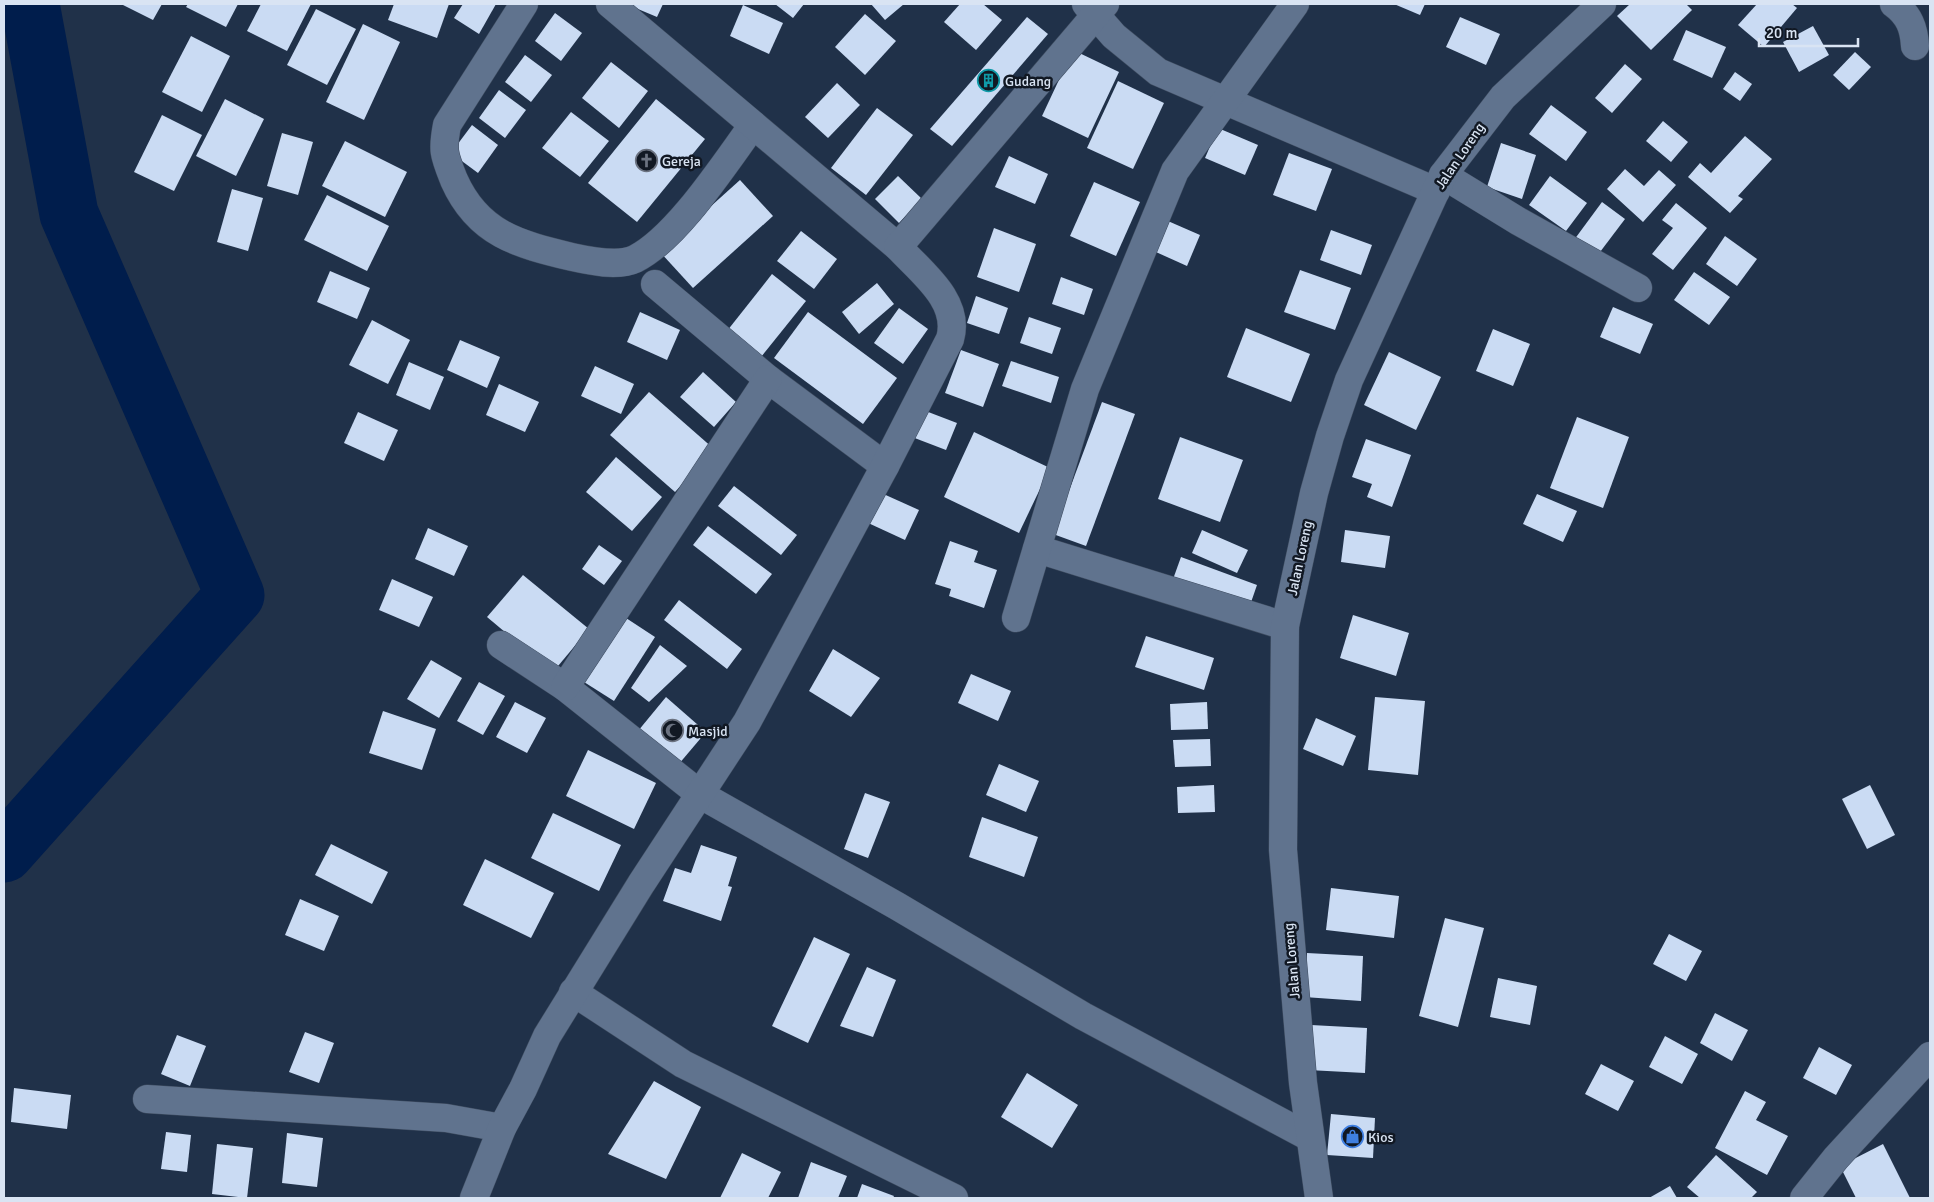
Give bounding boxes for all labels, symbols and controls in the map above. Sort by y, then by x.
scale bar [1759,15,1858,47]
text: 20 m [1766,24,1797,42]
building icon: Gudang [977,69,1001,93]
place label: Gudang [1005,73,1051,90]
street label: Jalan Loreng [1432,120,1488,192]
church icon: Gereja [634,149,658,173]
place label: Gereja [662,153,701,170]
street label: Jalan Loreng [1284,519,1316,597]
mosque icon: Masjid [660,719,684,743]
place label: Masjid [688,723,728,740]
street label: Jalan Loreng [1280,922,1304,1000]
shop icon: Kios [1340,1125,1364,1149]
place label: Kios [1368,1129,1394,1146]

